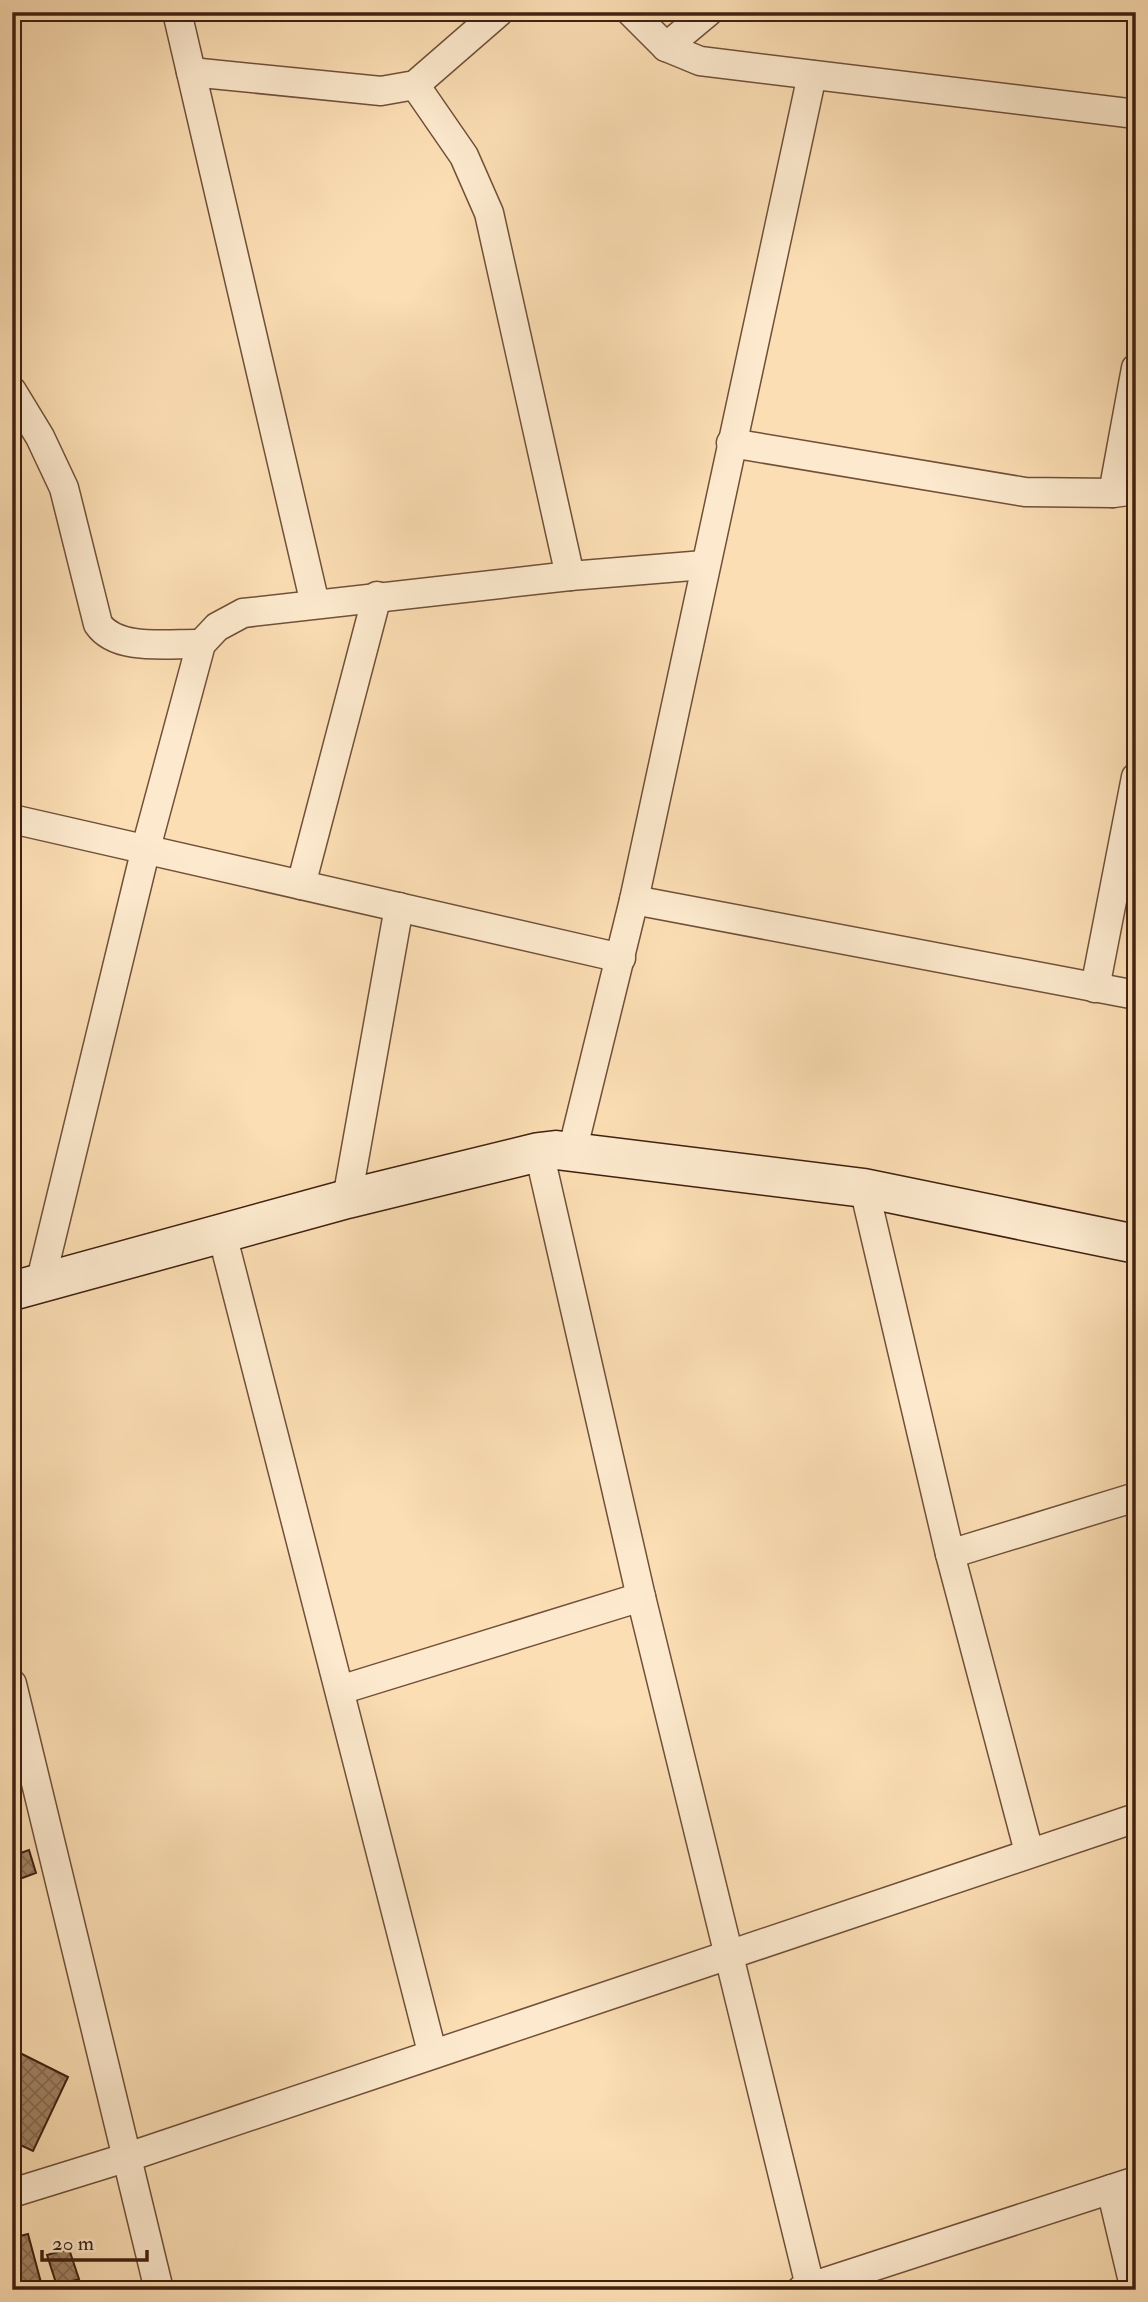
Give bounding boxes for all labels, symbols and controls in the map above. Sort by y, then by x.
scale bar [42,2218,147,2262]
text: 20 m [52,2230,94,2257]

